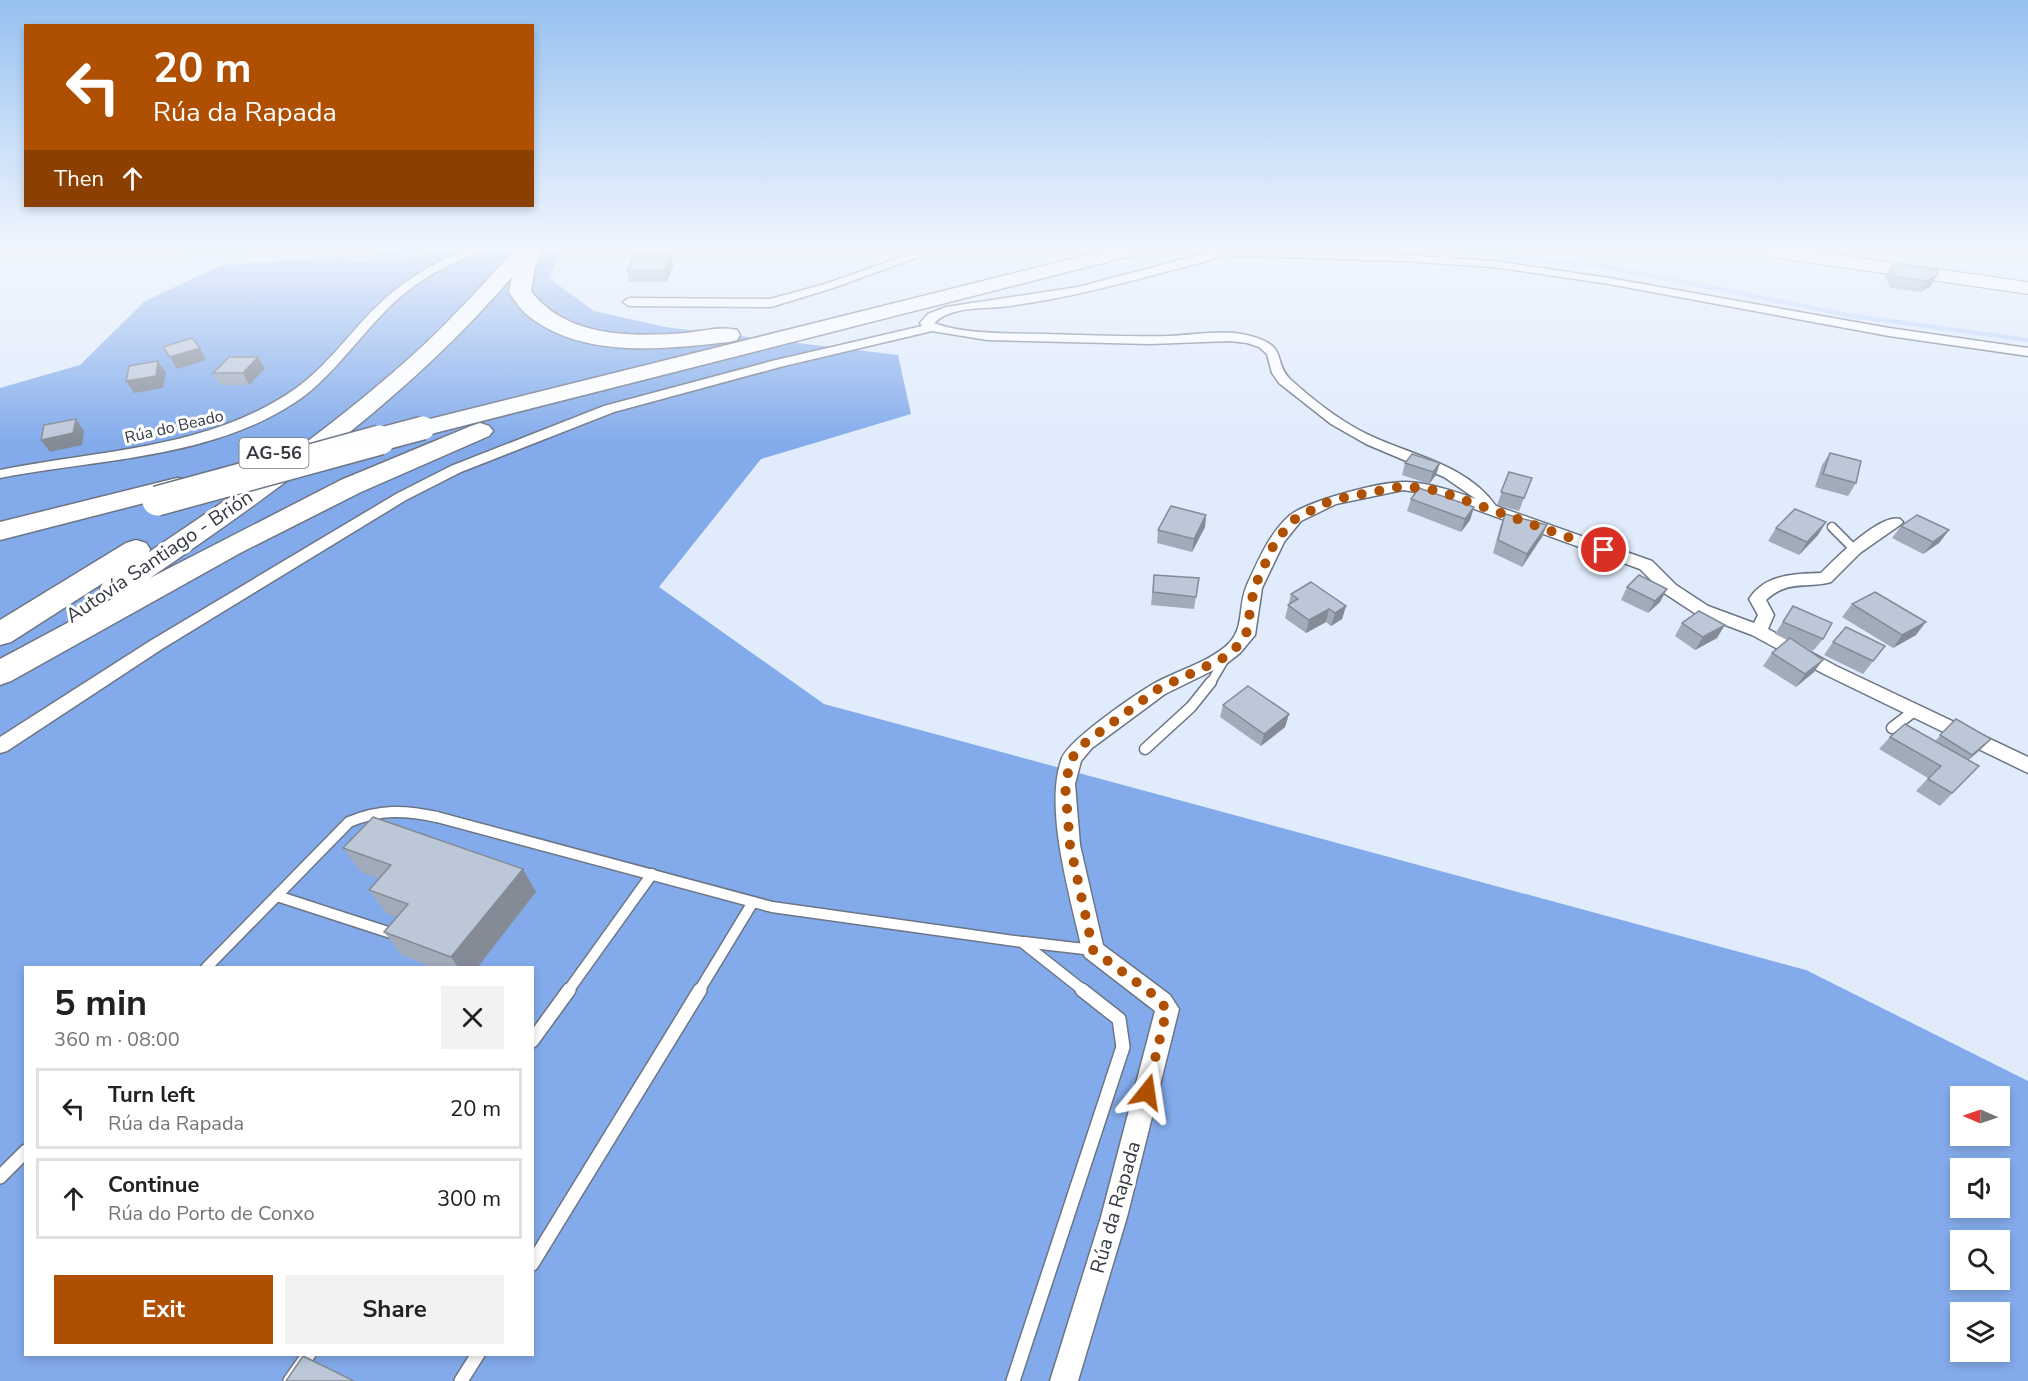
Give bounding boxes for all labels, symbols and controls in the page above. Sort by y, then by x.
text: 20 m [153,40,252,97]
icon: left [54,48,132,126]
text: Rúa da Rapada [153,94,337,131]
icon: ahead [116,162,149,195]
text: Then [54,164,104,194]
street label: Rúa do Beado [123,405,226,449]
road number: AG-56 [240,438,308,468]
street label: Autovía Santiago - Brión [60,484,258,629]
pin [1578,524,1629,575]
icon: arrive [1587,533,1620,566]
text: 5 min [54,979,147,1028]
button: close [441,986,504,1049]
text: 360 m · 08:00 [54,1026,180,1053]
position arrow [1115,1060,1179,1124]
text: Turn left [108,1080,195,1110]
north arrow [1950,1086,2010,1146]
map controls [1950,1086,2010,1362]
icon: left [57,1092,90,1125]
text: 20 m [450,1094,501,1124]
text: Rúa da Rapada [108,1110,244,1137]
street label: Rúa da Rapada [1084,1138,1147,1276]
button: sound [1950,1158,2010,1218]
text: Continue [108,1170,199,1200]
icon: ahead [57,1182,90,1215]
text: 300 m [437,1184,501,1214]
text: Rúa do Porto de Conxo [108,1200,315,1227]
button: search [1950,1230,2010,1290]
button: Exit [54,1275,273,1344]
button: Share [285,1275,504,1344]
button: layers [1950,1302,2010,1362]

